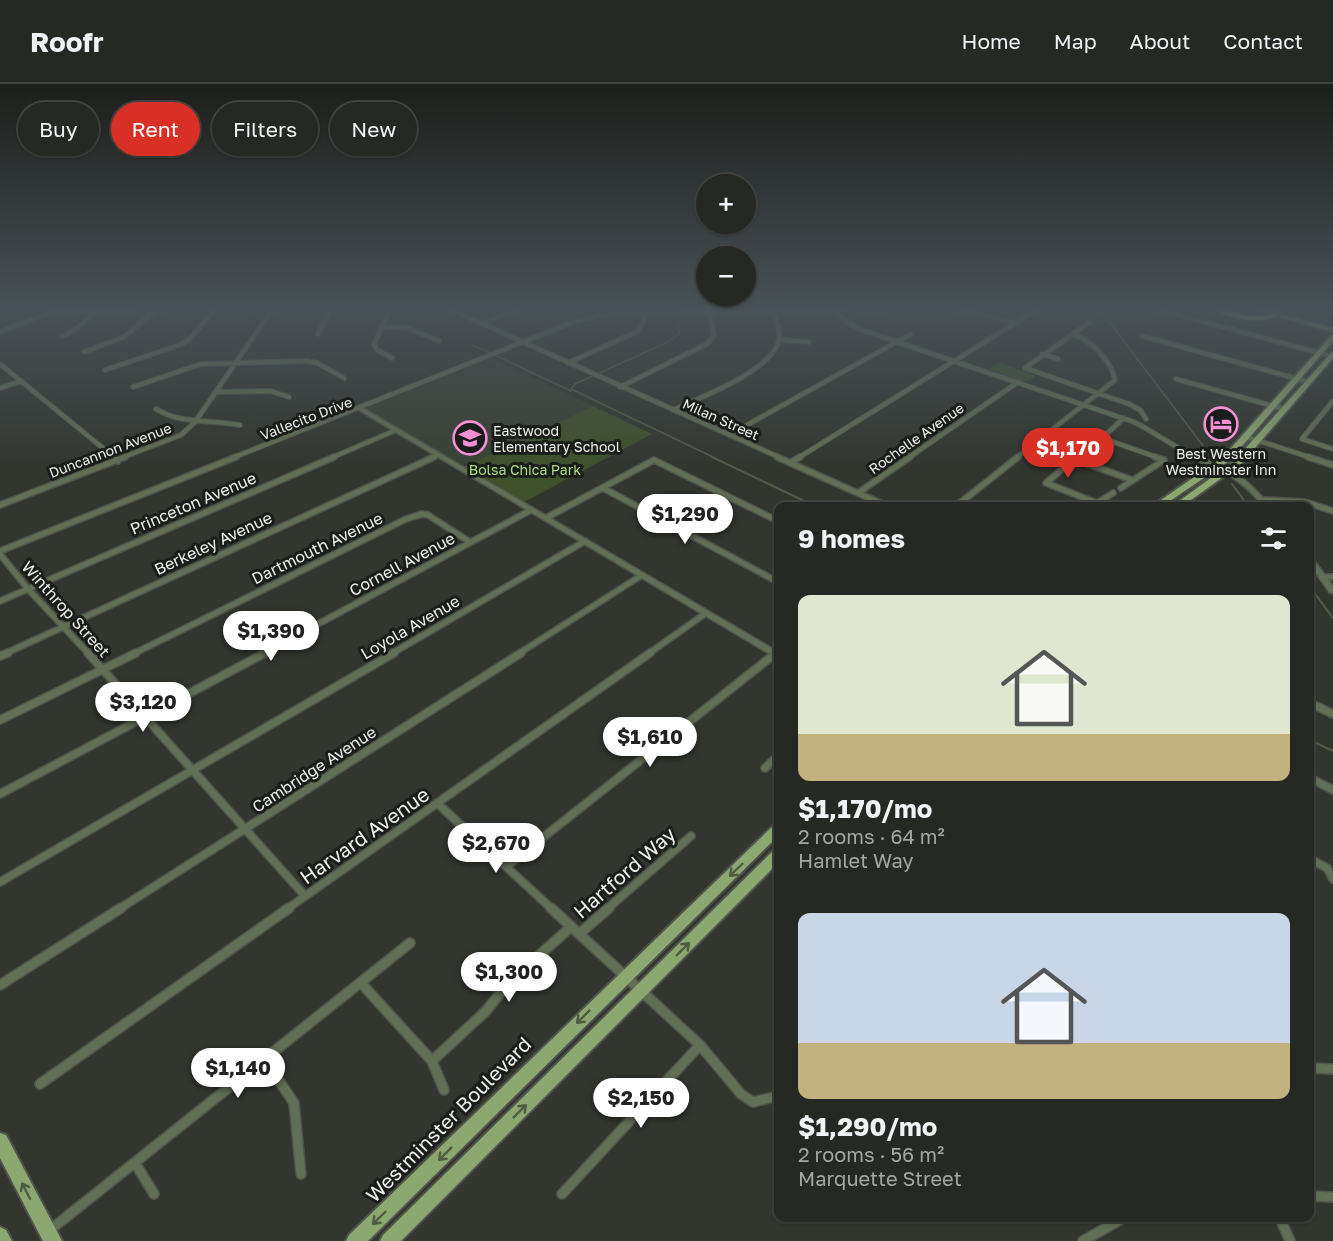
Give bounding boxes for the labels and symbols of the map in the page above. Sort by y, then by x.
street label: Vallecito Drive [258,393,354,443]
street label: Milan Street [680,395,762,443]
street label: Rochelle Avenue [865,399,967,477]
hotel icon: Best Western Westminster Inn [1203,406,1239,442]
street label: Duncannon Avenue [46,419,174,481]
school or university icon: Eastwood Elementary School [452,420,488,456]
place label: Eastwood Elementary School [493,422,620,455]
pin: $1,170 [1019,428,1117,479]
place label: Best Western Westminster Inn [1166,445,1276,478]
park label: Bolsa Chica Park [469,461,581,478]
street label: Princeton Avenue [127,467,259,539]
pin: $1,290 [636,494,734,545]
street label: Berkeley Avenue [151,507,275,579]
street label: Dartmouth Avenue [248,508,386,588]
street label: Cornell Avenue [346,528,458,600]
street label: Winthrop Street [18,557,114,661]
street label: Loyola Avenue [357,591,463,663]
pin: $1,390 [222,611,320,662]
pin: $3,120 [94,682,192,733]
pin: $1,610 [601,717,699,768]
street label: Cambridge Avenue [248,721,380,817]
street label: Harvard Avenue [295,781,433,889]
street label: Hartford Way [568,821,680,923]
pin: $2,670 [447,823,545,874]
one-way arrow [729,862,744,877]
one-way arrow [675,942,690,957]
pin: $1,300 [460,952,558,1003]
one-way arrow [576,1009,591,1024]
street label: Westminster Boulevard [360,1031,536,1207]
pin: $1,140 [189,1048,287,1099]
pin: $2,150 [592,1078,690,1129]
one-way arrow [512,1103,527,1118]
one-way arrow [437,1146,452,1161]
one-way arrow [20,1183,31,1201]
one-way arrow [371,1211,386,1226]

